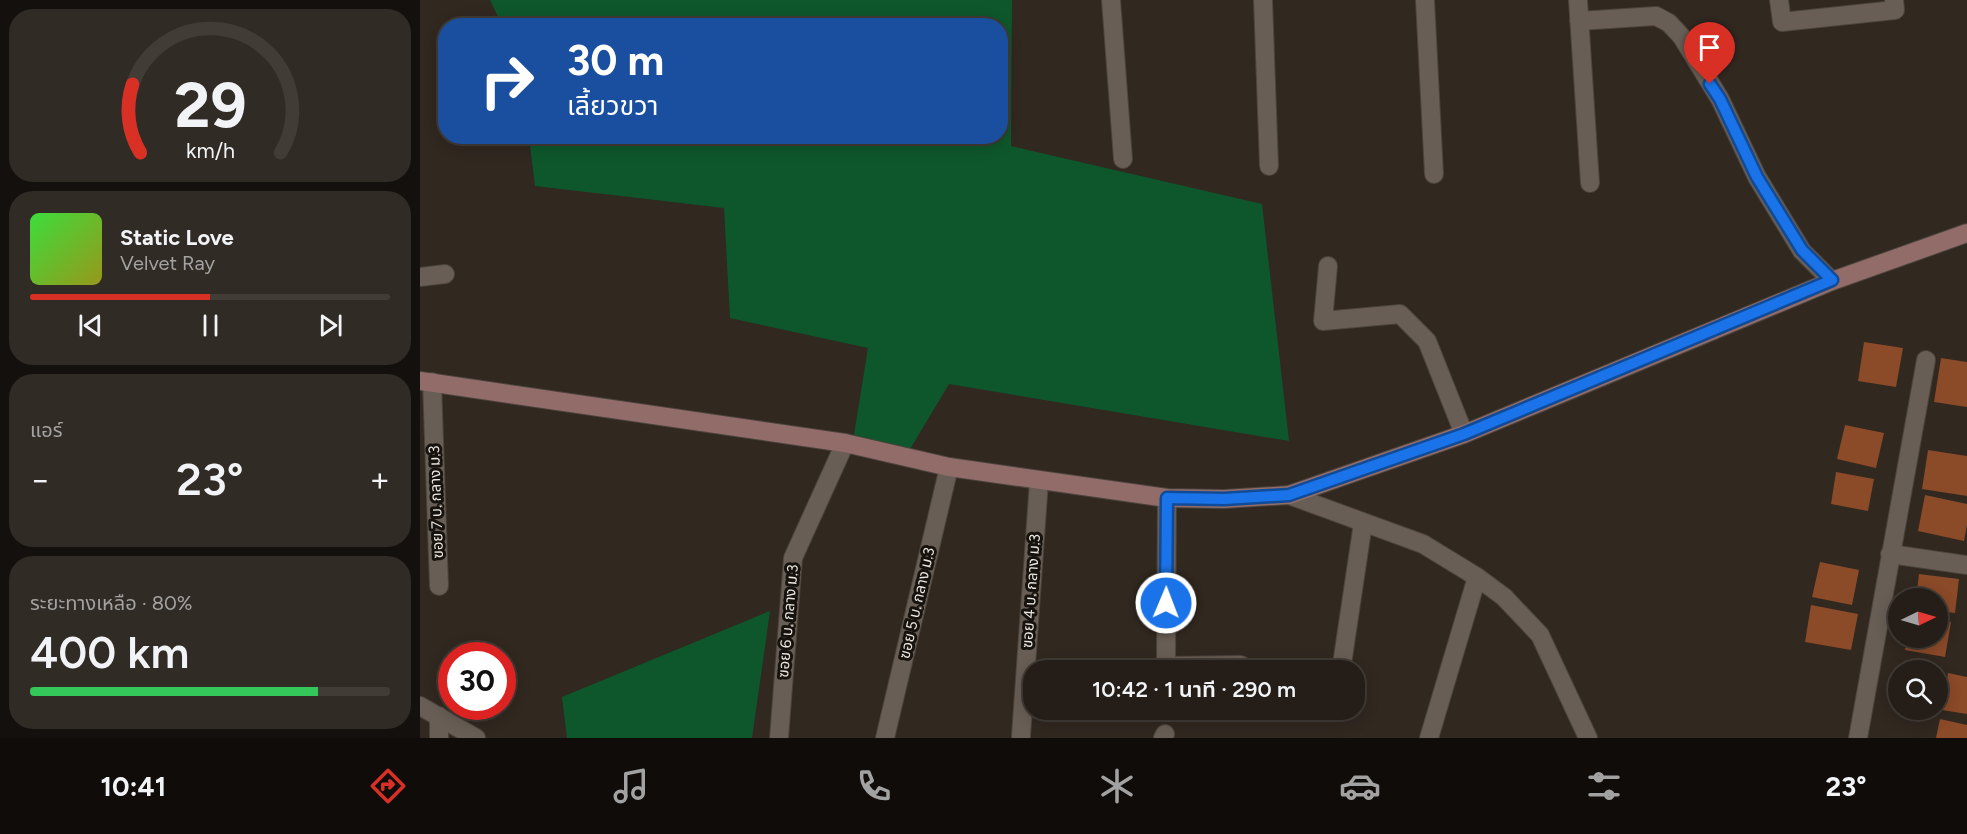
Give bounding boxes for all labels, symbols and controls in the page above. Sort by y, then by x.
pin [1684,22,1735,84]
icon: arrive [1693,31,1726,64]
text: 30 m [567,35,664,86]
icon: right [468,42,546,120]
text: 29 [174,68,246,143]
text: เลี้ยวขวา [567,89,658,122]
text: km/h [186,138,234,163]
text: Static Love [120,224,234,251]
text: Velvet Ray [120,251,215,275]
icon: previous [74,309,107,342]
icon: pause [194,309,227,342]
icon: next [314,309,347,342]
text: แอร์ [30,418,62,442]
street label: ฃอย 7 บ. กลาง ม.3 [425,445,447,559]
text: 23° [176,452,244,506]
text: − [30,460,51,499]
text: + [369,460,390,499]
street label: ฃอย 4 บ. กลาง ม.3 [1018,533,1044,649]
street label: ฃอย 5 บ. กลาง ม.3 [895,546,939,660]
street label: ฃอย 6 บ. กลาง ม.3 [774,564,802,678]
position arrow [1134,571,1198,635]
north arrow [1888,588,1948,648]
map controls [1888,588,1948,720]
text: ระยะทางเหลือ · 80% [30,591,193,615]
text: 400 km [30,625,189,679]
speed limit sign: 30 [438,642,516,720]
button: search [1888,660,1948,720]
text: 10:42 · 1 นาที · 290 m [1092,676,1296,703]
icon: directions [367,765,409,807]
icon: music [610,765,652,807]
icon: phone [853,765,895,807]
icon: climate [1096,765,1138,807]
icon: car [1339,765,1381,807]
icon: filters [1583,765,1625,807]
text: 10:41 [101,770,166,803]
text: 23° [1826,770,1866,803]

